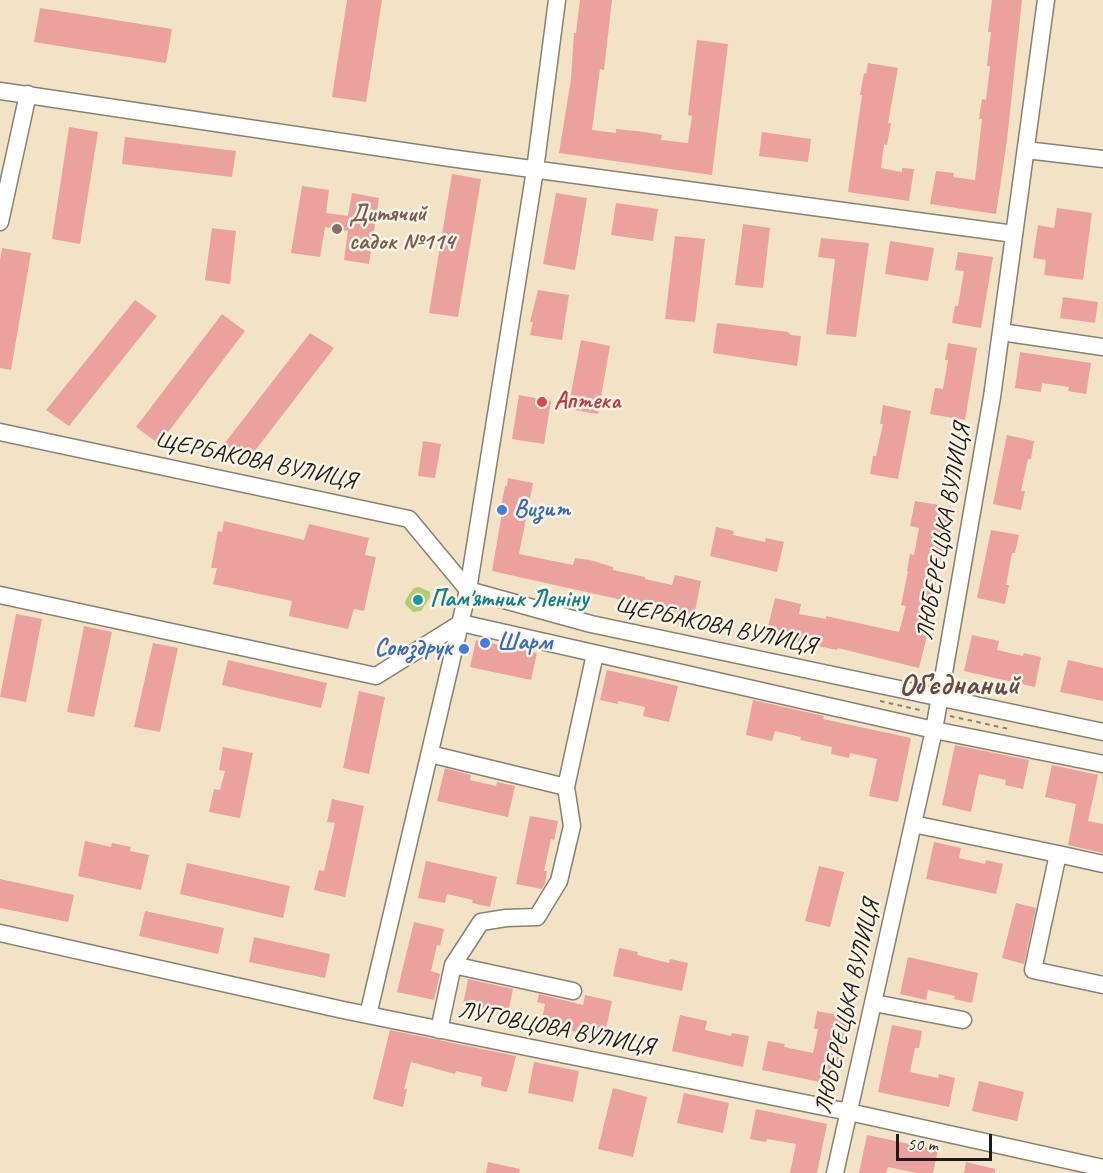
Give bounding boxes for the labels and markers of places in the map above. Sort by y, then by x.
place label: Дитячий садок №114 [349,201,455,257]
marker: Дитячий садок №114 [330,222,344,236]
place label: Аптека [554,388,621,416]
marker: Аптека [535,395,549,409]
place label: Визит [514,496,570,524]
marker: Визит [495,503,509,517]
place label: Пам'ятник Леніну [430,586,588,614]
marker: Пам'ятник Леніну [411,593,425,607]
place label: Шарм [497,629,552,657]
place label: Союздрук [374,635,452,663]
marker: Шарм [478,636,492,650]
marker: Союздрук [457,642,471,656]

